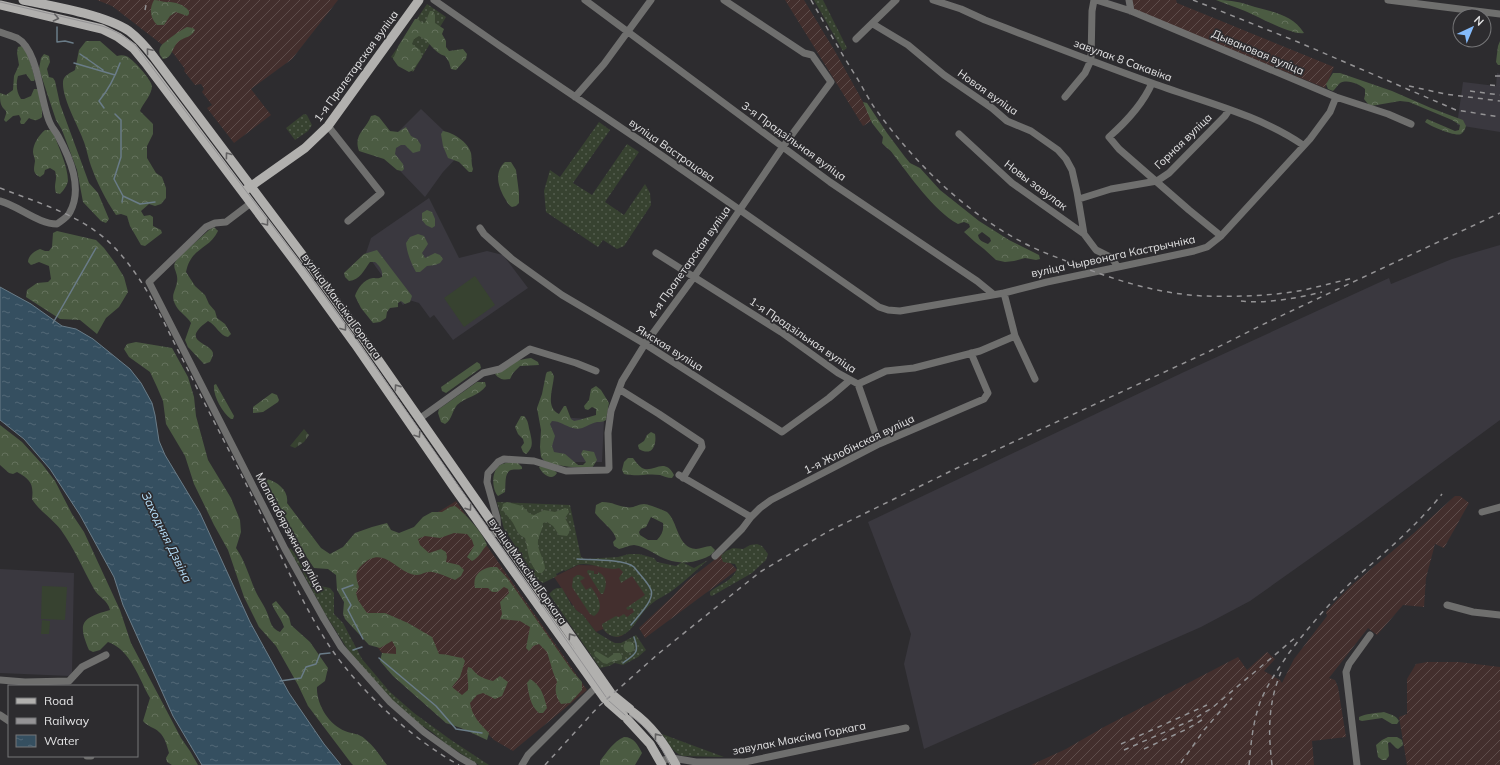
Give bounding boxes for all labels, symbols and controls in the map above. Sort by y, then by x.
street label: 1-я Пралетарская вуліца [311,7,401,125]
north arrow [1452,8,1492,48]
one-way arrow [52,13,59,22]
text: N [1471,13,1487,29]
street label: Дывановая вуліца [1210,26,1306,78]
street label: завулак 8 Сакавіка [1072,36,1174,84]
one-way arrow [147,49,154,56]
street label: Новая вуліца [955,66,1021,118]
street label: 3-я Прадзільная вуліца [739,98,849,184]
street label: Горная вуліца [1151,110,1215,172]
street label: вуліца Вастрацова [626,115,718,185]
one-way arrow [225,152,232,159]
street label: Новы завулак [1002,157,1070,213]
street label: 4-я Пралетарская вуліца [645,203,733,321]
one-way arrow [262,219,269,226]
street label: вуліца Чырвонага Кастрычніка [1030,232,1196,280]
street label: вуліца Максіма Горкага [299,251,385,361]
street label: 1-я Прадзільная вуліца [747,294,859,376]
street label: Ямская вуліца [634,322,706,374]
one-way arrow [339,324,347,331]
one-way arrow [394,384,402,391]
street label: 1-я Жлобінская вуліца [801,411,917,477]
one-way arrow [413,431,421,438]
street label: Маланабярэжная вуліца [253,470,327,594]
water label: Заходняя Дзвіна [139,489,195,585]
one-way arrow [464,504,471,511]
street label: вуліца Максіма Горкага [486,515,570,627]
one-way arrow [568,633,576,640]
legend [8,685,138,757]
text: Road [44,693,73,708]
text: Railway [44,713,90,728]
street label: завулак Максіма Горкага [731,718,867,758]
text: Water [44,733,80,748]
one-way arrow [655,733,662,740]

